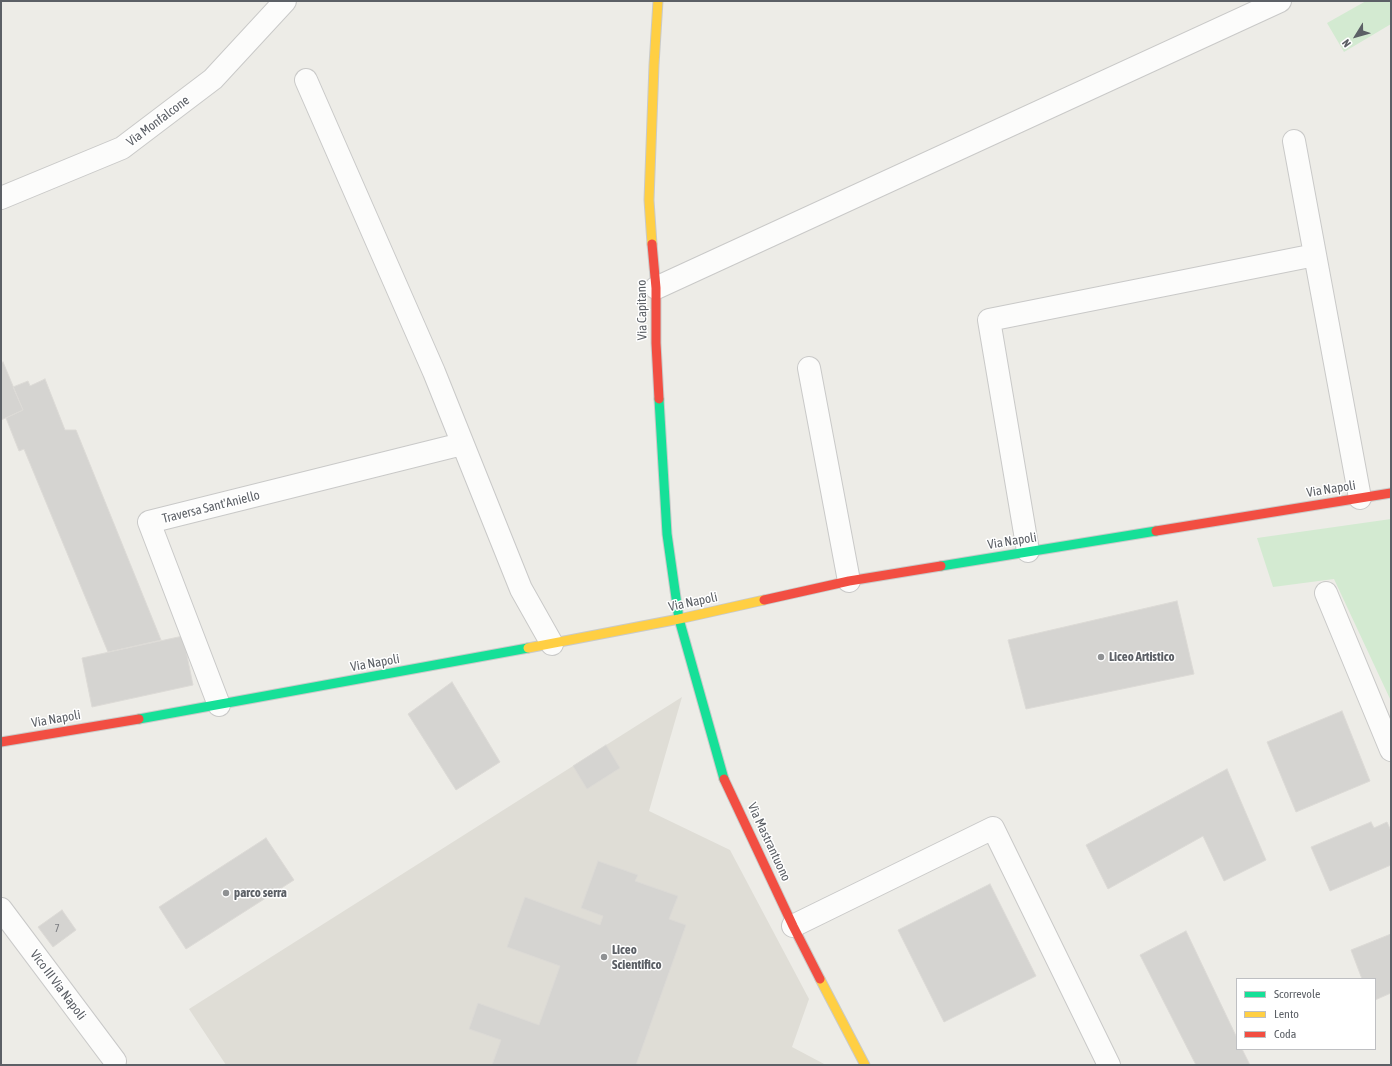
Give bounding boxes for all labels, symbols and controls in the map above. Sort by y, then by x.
north arrow [1336,16,1376,56]
text: N [1340,37,1353,49]
street label: Via Monfalcone [124,92,192,150]
street label: Via Capitano [634,280,650,340]
street label: Via Napoli [1305,477,1357,501]
street label: Traversa Sant'Aniello [161,487,261,527]
street label: Via Napoli [986,529,1038,553]
street label: Via Napoli [667,589,719,615]
place label: Liceo Artistico [1109,649,1175,665]
street label: Via Napoli [349,651,401,675]
marker: Liceo Artistico [1096,652,1106,662]
street label: Via Napoli [30,707,82,731]
street label: Via Mastrantuono [744,800,794,884]
place label: parco serra [234,885,287,901]
marker: parco serra [221,888,231,898]
house number: 7 [54,922,60,936]
place label: Liceo Scientifico [612,942,662,973]
street label: Vico III Via Napoli [27,947,89,1023]
marker: Liceo Scientifico [599,952,609,962]
legend [1236,978,1376,1050]
text: Scorrevole [1274,987,1321,1001]
text: Lento [1274,1007,1299,1021]
text: Coda [1274,1027,1296,1041]

